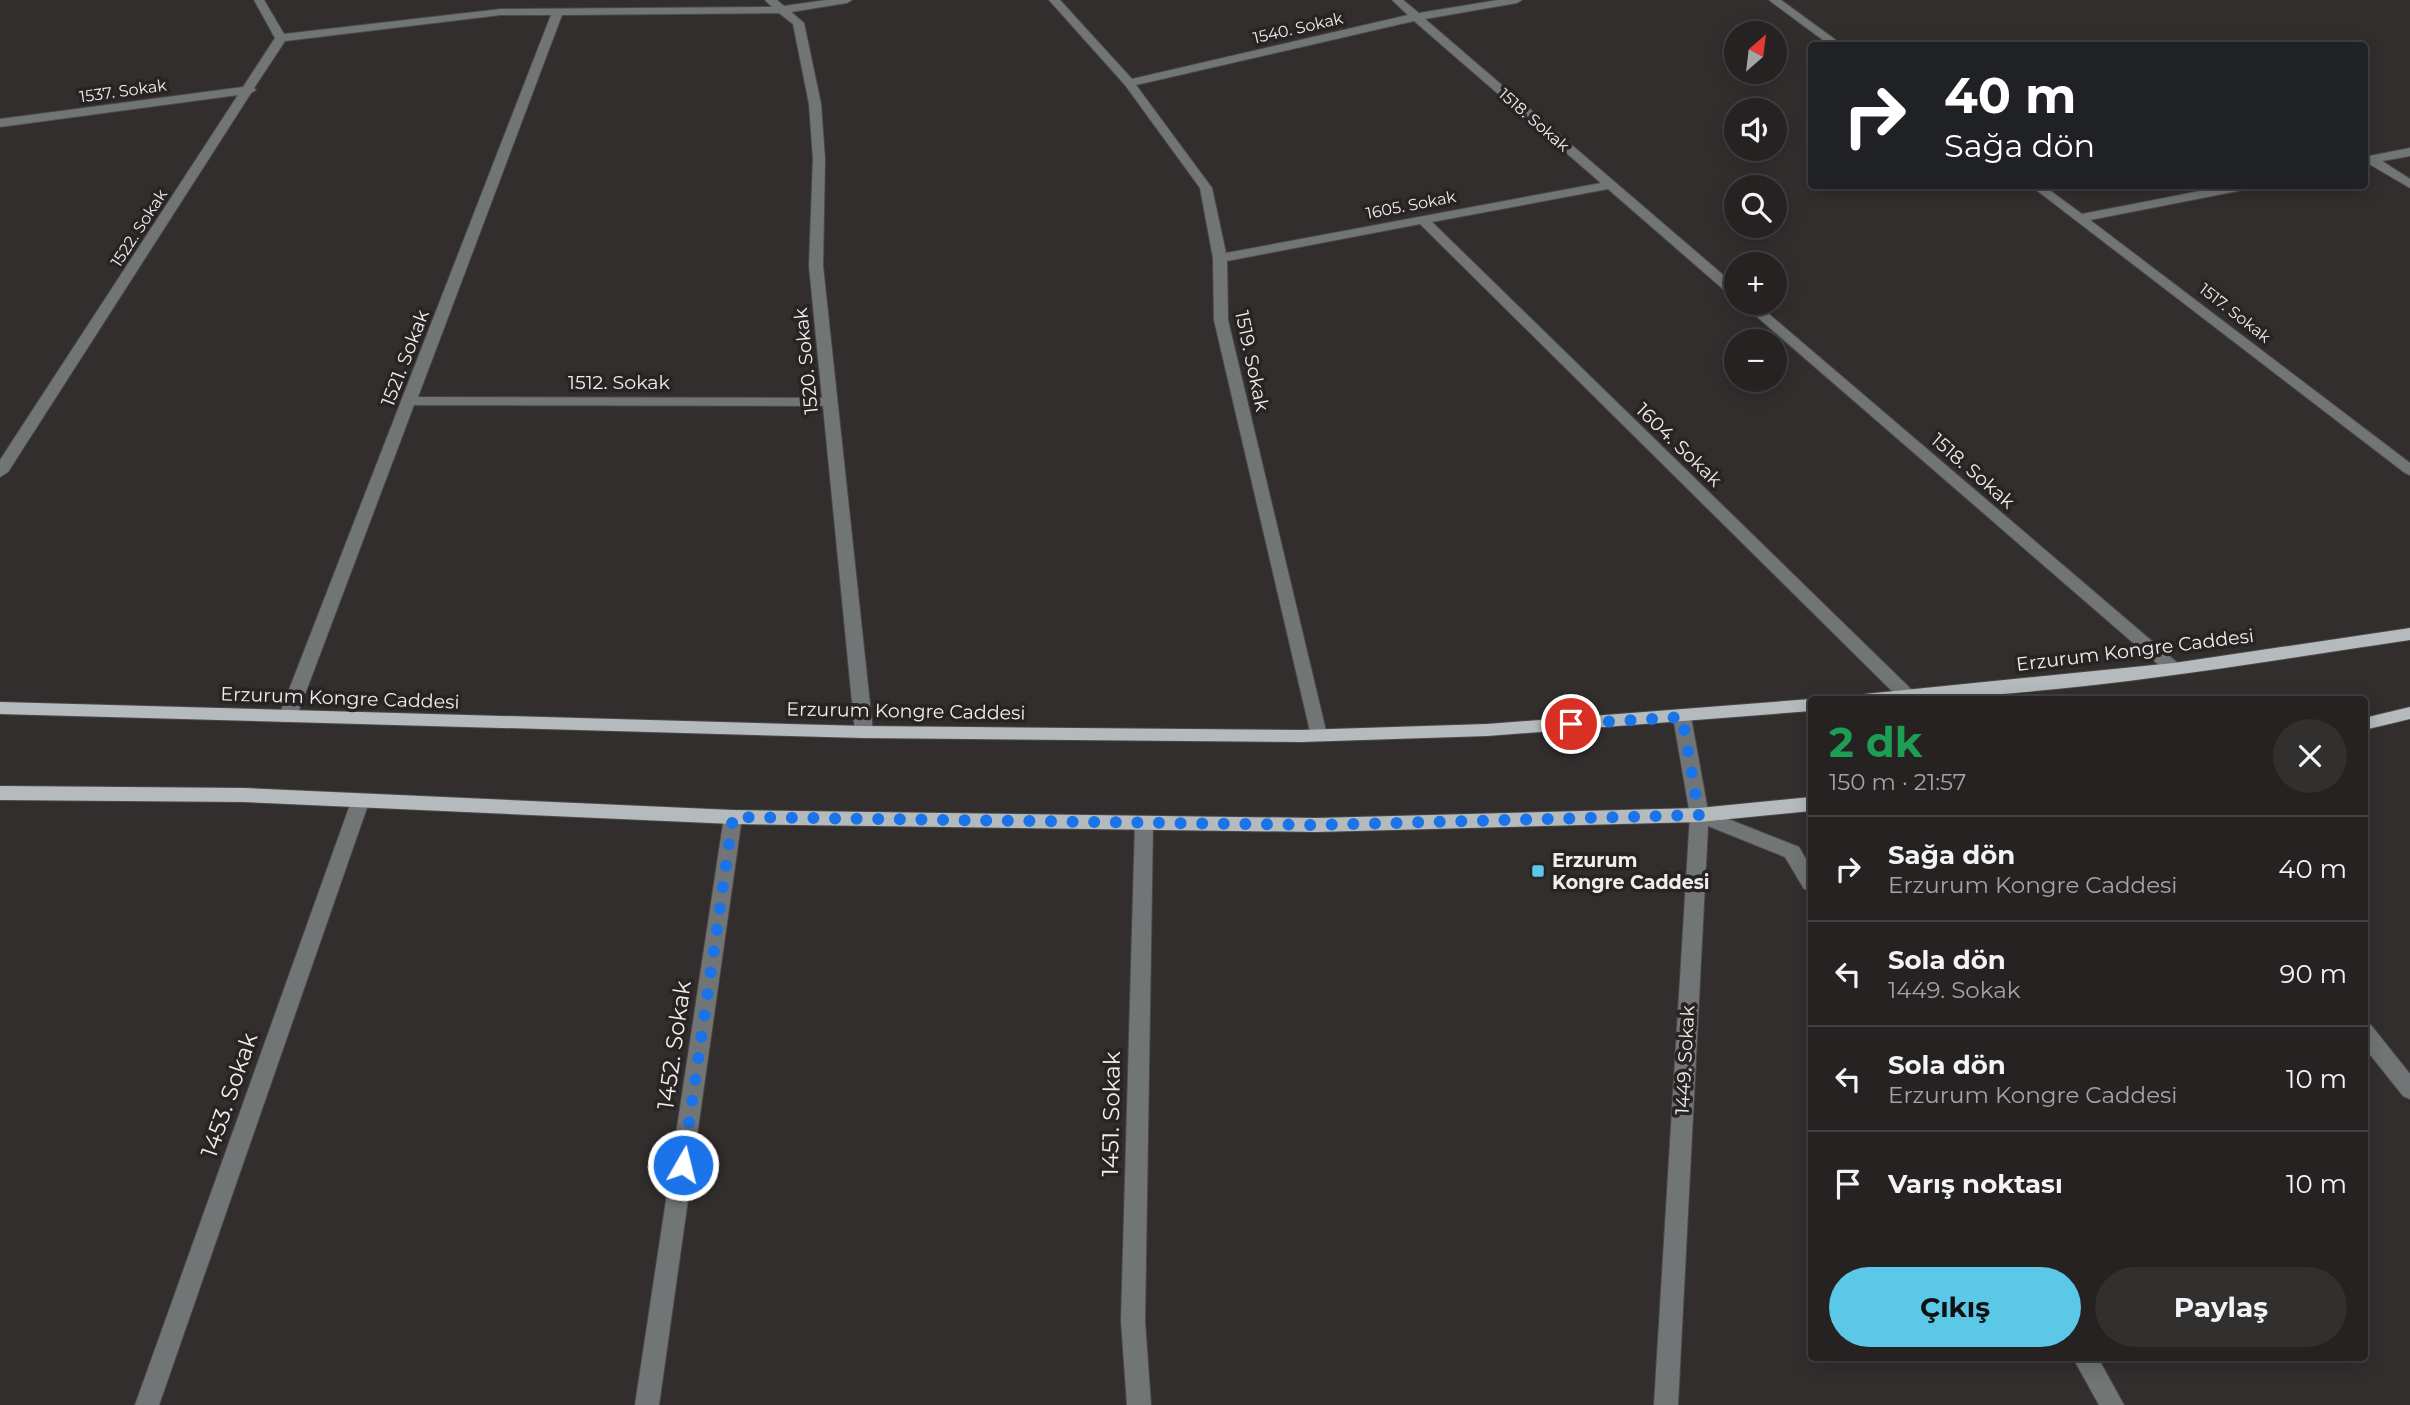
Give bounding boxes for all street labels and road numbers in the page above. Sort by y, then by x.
street label: 1540. Sokak [1251,8,1345,48]
street label: 1537. Sokak [78,75,168,107]
street label: 1518. Sokak [1495,84,1573,156]
street label: 1522. Sokak [107,185,171,270]
street label: 1605. Sokak [1365,187,1458,223]
street label: 1517. Sokak [2196,279,2275,347]
street label: 1521. Sokak [376,306,434,410]
street label: 1520. Sokak [789,306,823,415]
street label: 1519. Sokak [1230,309,1274,414]
street label: 1512. Sokak [568,371,671,394]
street label: 1604. Sokak [1631,398,1727,492]
street label: 1518. Sokak [1927,428,2020,514]
street label: Erzurum Kongre Caddesi [2015,624,2255,676]
street label: Erzurum Kongre Caddesi [220,682,460,714]
street label: Erzurum Kongre Caddesi [786,697,1026,725]
street label: 1452. Sokak [651,978,697,1111]
street label: 1449. Sokak [1671,1004,1699,1115]
street label: 1453. Sokak [195,1029,263,1161]
street label: 1451. Sokak [1096,1051,1126,1177]

